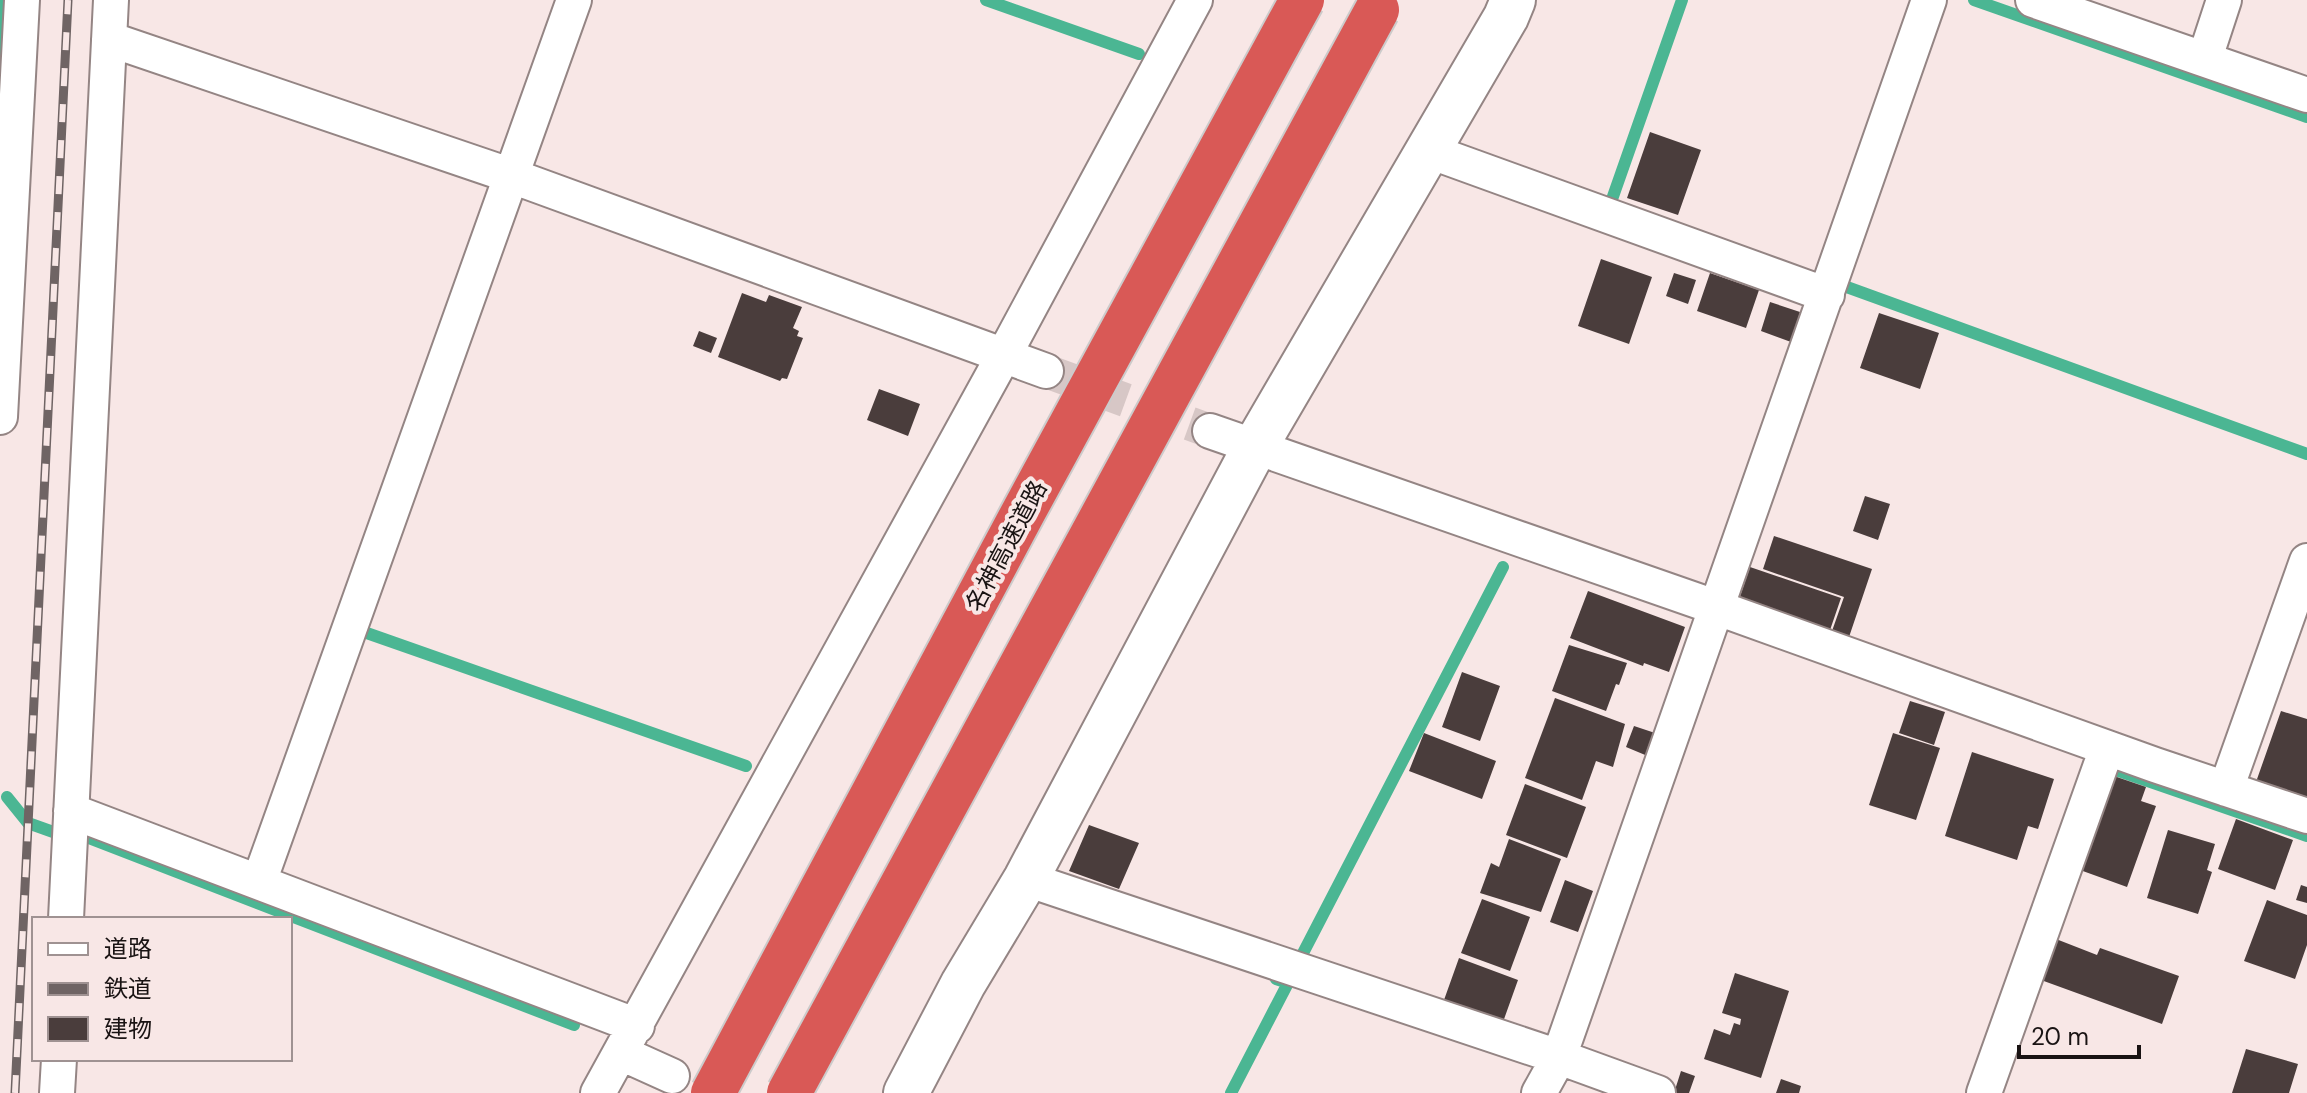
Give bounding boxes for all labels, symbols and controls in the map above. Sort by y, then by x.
street label: 名神高速道路 [959,475,1053,617]
legend [32,917,292,1061]
text: 道路 [104,933,152,964]
text: 鉄道 [104,973,152,1004]
scale bar [2019,1009,2139,1059]
text: 建物 [104,1013,152,1044]
text: 20 m [2031,1021,2089,1052]

